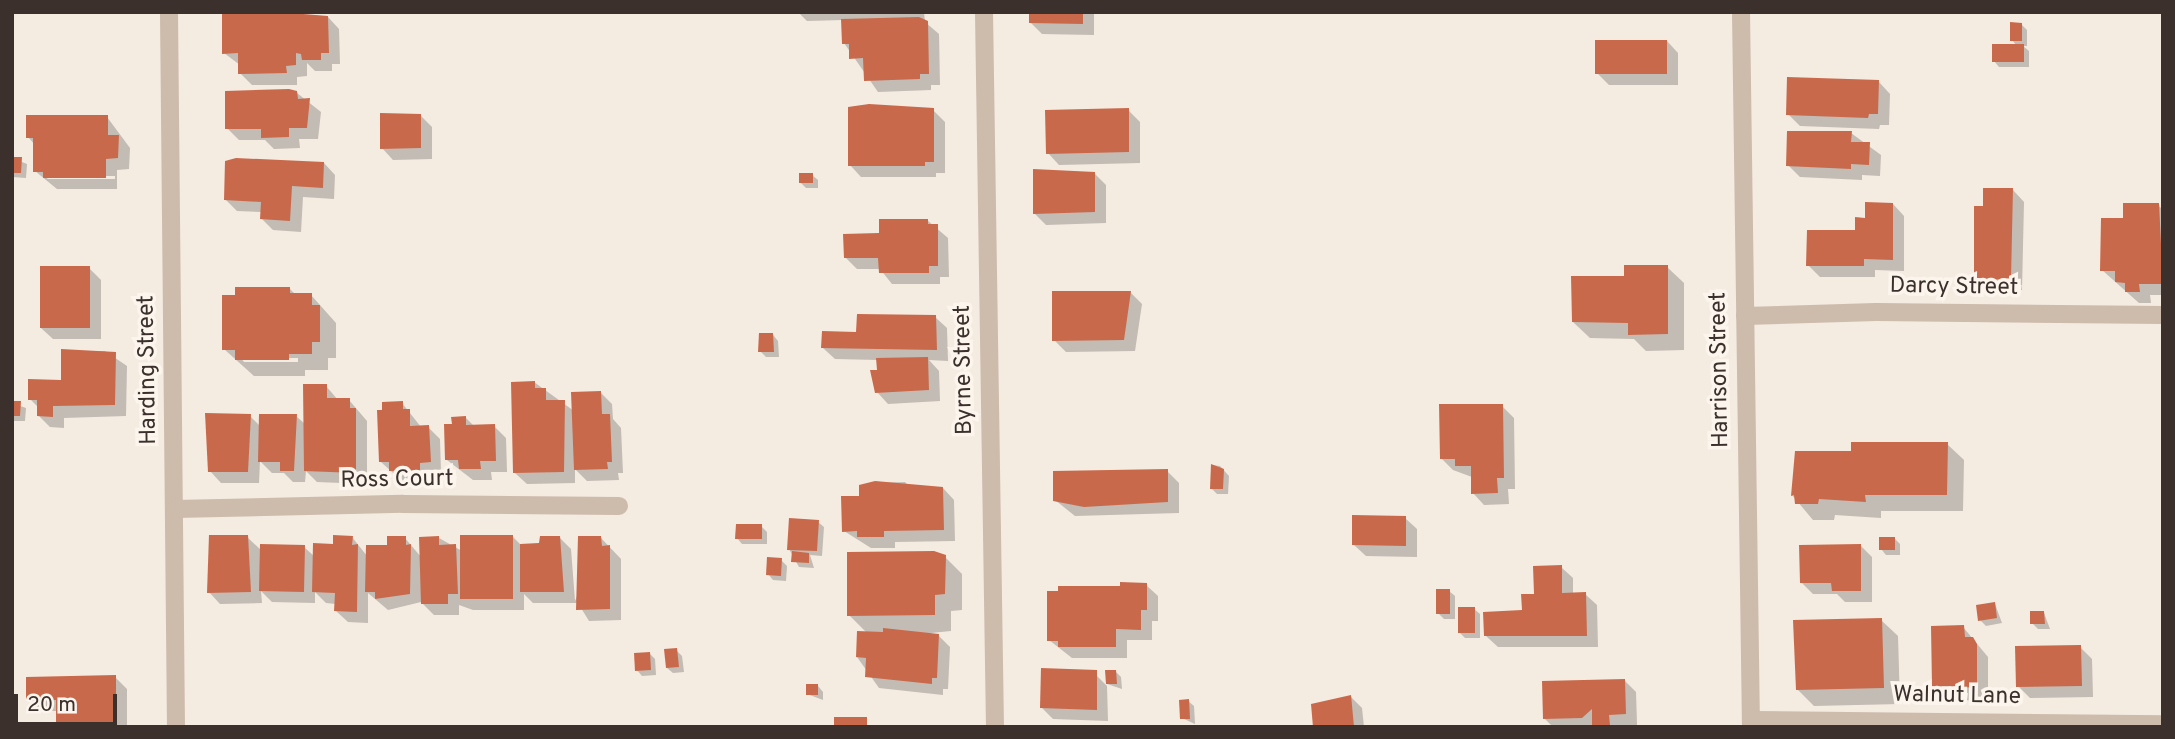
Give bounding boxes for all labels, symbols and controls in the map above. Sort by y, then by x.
street label: Darcy Street [1889,273,2019,303]
street label: Harrison Street [1706,292,1736,448]
street label: Harding Street [134,295,164,445]
street label: Byrne Street [950,305,980,435]
street label: Ross Court [340,466,454,496]
scale bar [18,680,121,724]
street label: Walnut Lane [1893,682,2021,712]
text: 20 m [27,692,76,719]

